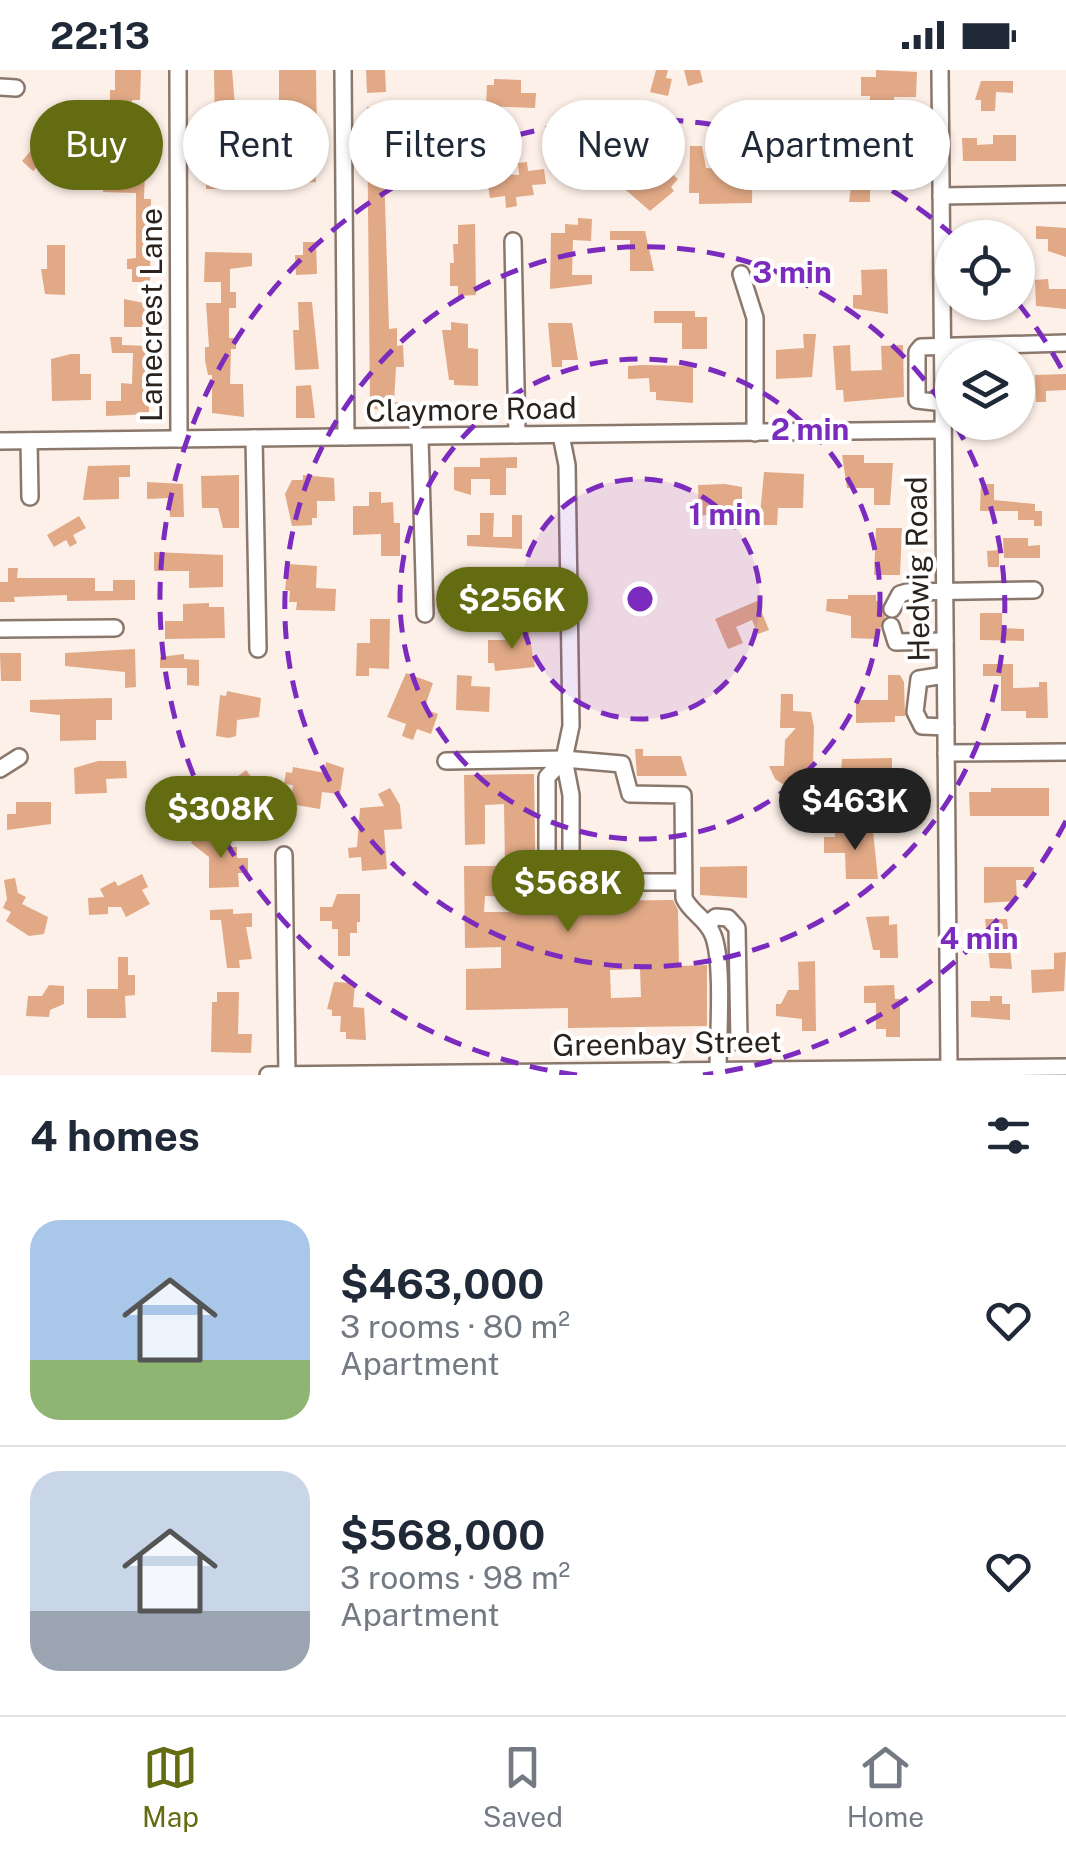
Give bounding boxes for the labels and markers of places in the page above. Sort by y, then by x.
pin: $256K [442,567,582,652]
centre of rings [622,581,658,617]
pin: $463K [785,768,925,853]
pin: $308K [151,776,291,861]
pin: $568K [498,850,638,935]

